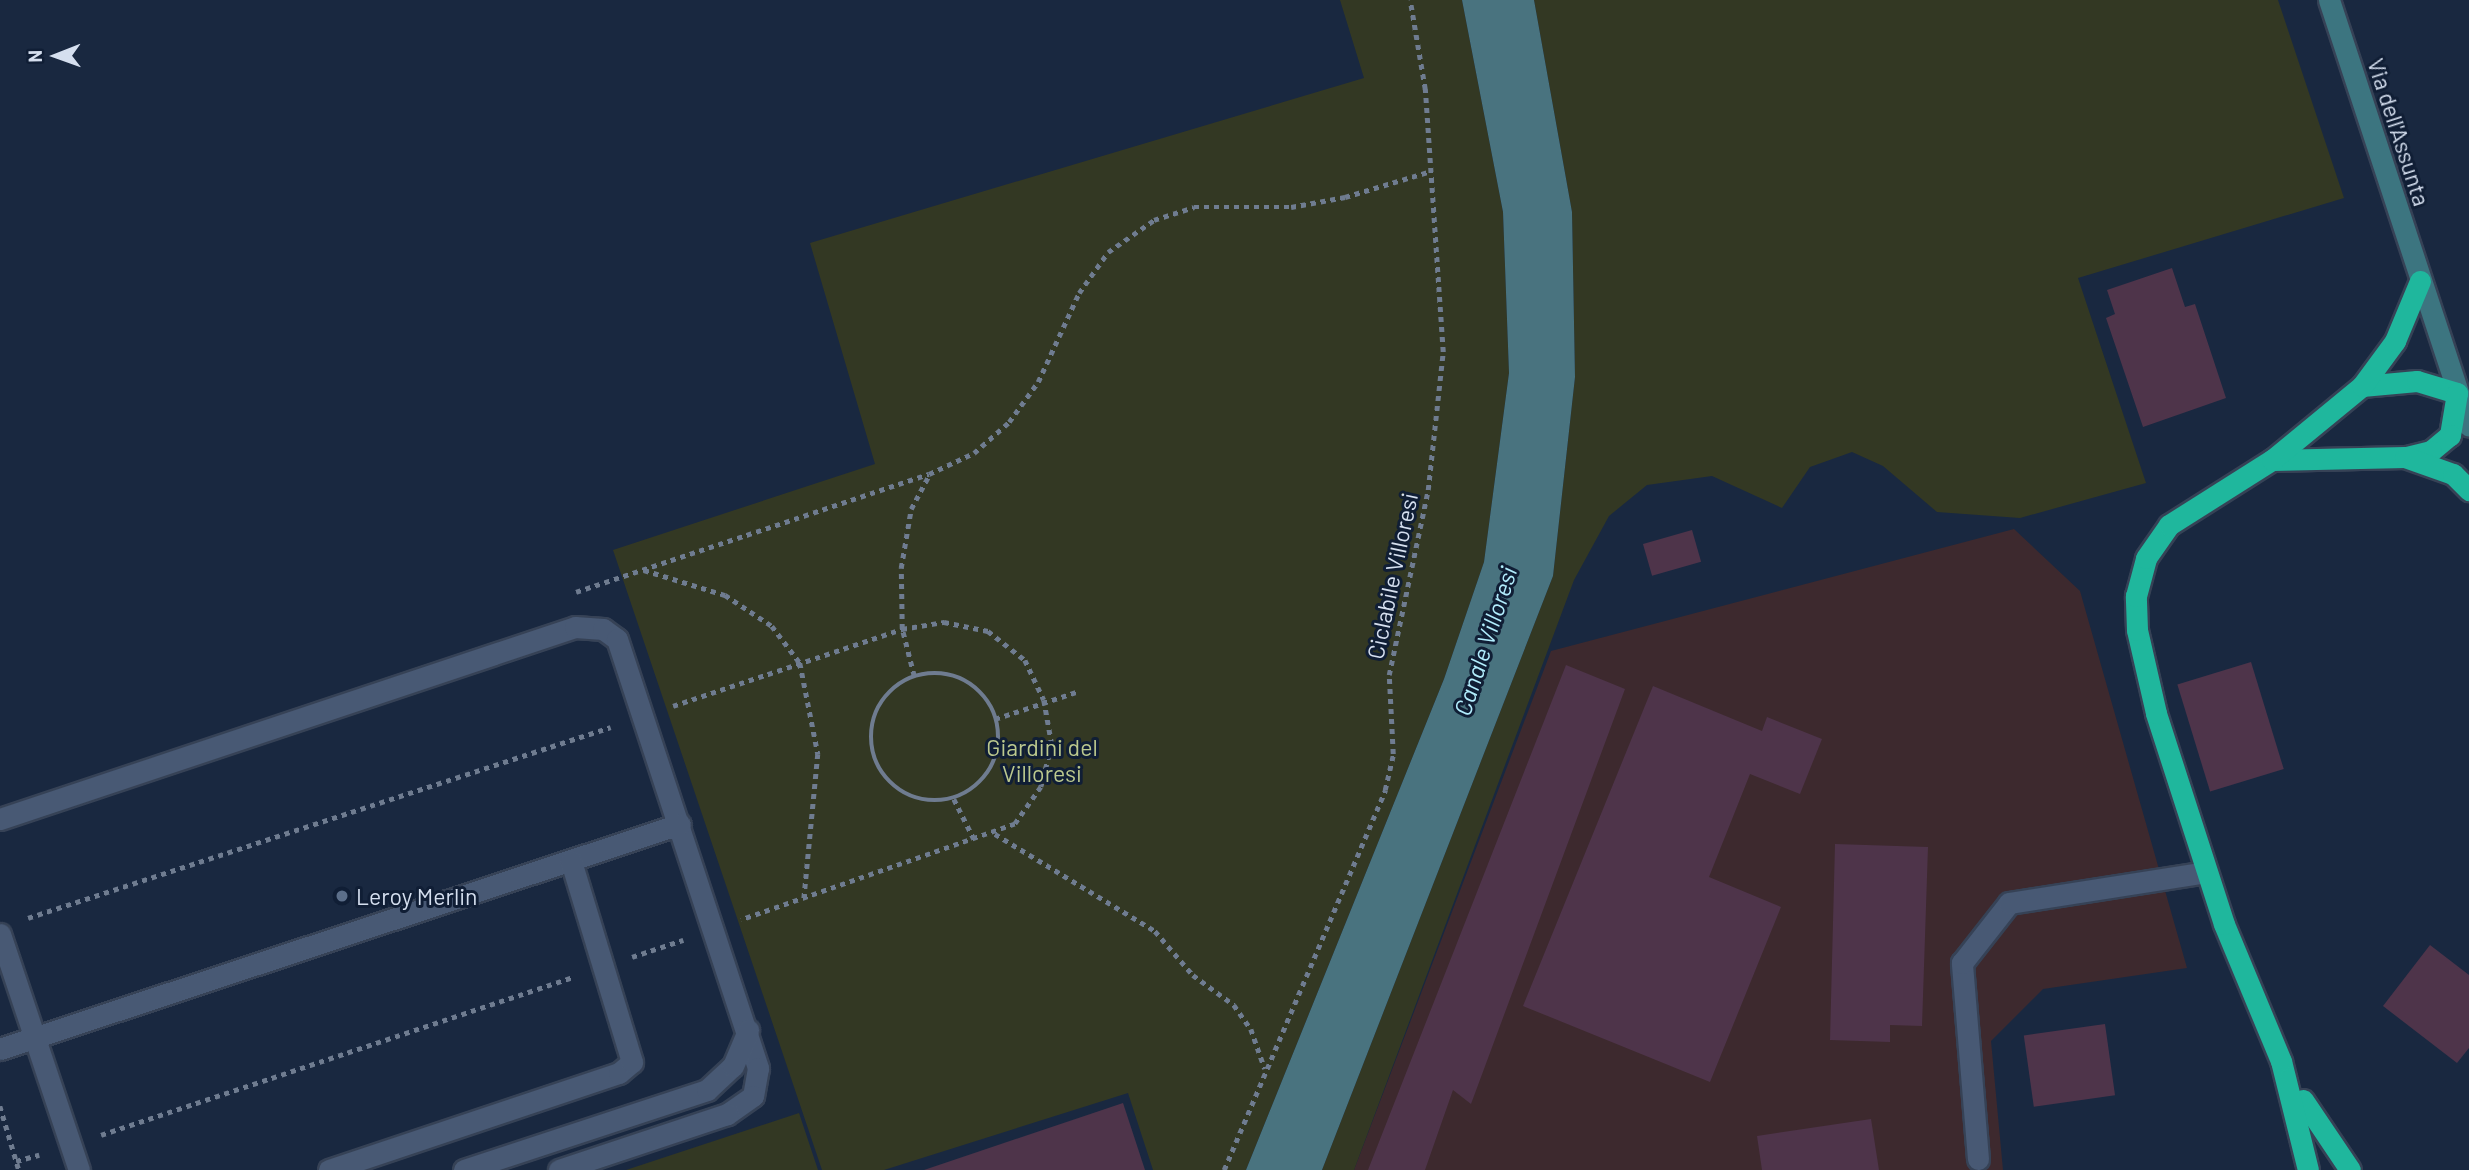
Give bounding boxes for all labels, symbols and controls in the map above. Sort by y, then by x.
north arrow [21,21,91,91]
text: N [23,50,46,63]
street label: Via dell'Assunta [2362,55,2436,209]
street label: Ciclabile Villoresi [1361,490,1423,662]
water label: Canale Villoresi [1447,563,1523,719]
park label: Giardini del Villoresi [986,733,1098,787]
place label: Leroy Merlin [356,882,477,910]
marker: Leroy Merlin [334,888,350,904]

